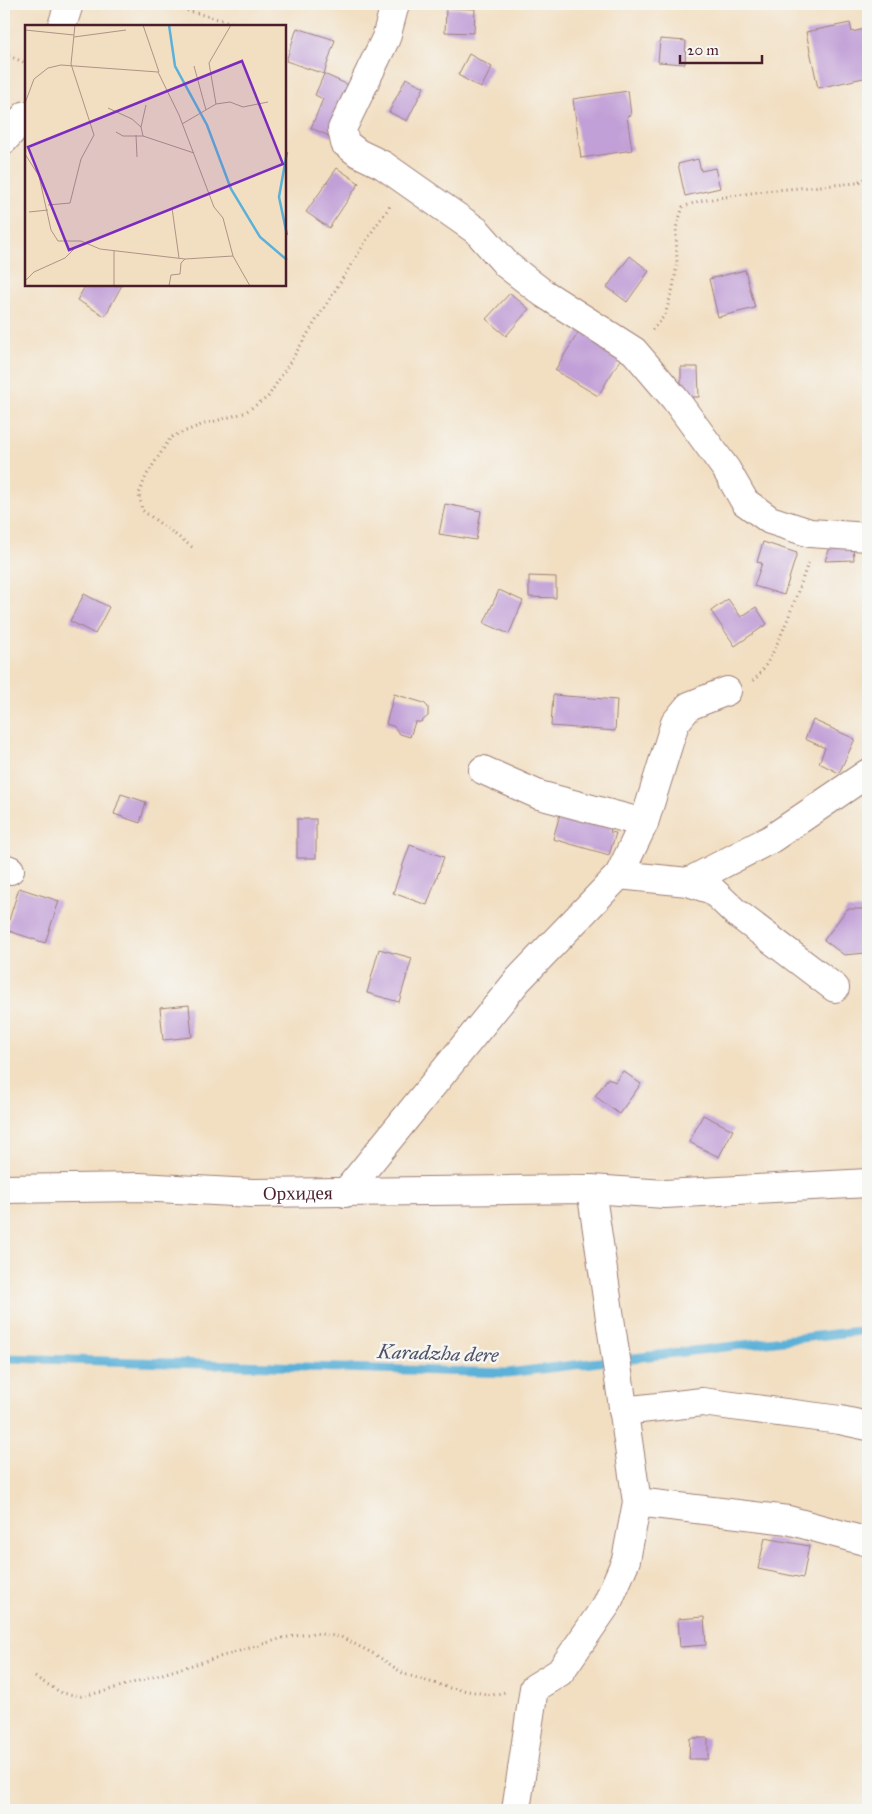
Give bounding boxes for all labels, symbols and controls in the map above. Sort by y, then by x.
inset map [25,25,286,286]
scale bar [680,32,762,64]
text: 20 m [687,41,719,59]
street label: Орхидея [263,1181,333,1204]
water label: Karadzha dere [376,1339,499,1367]

